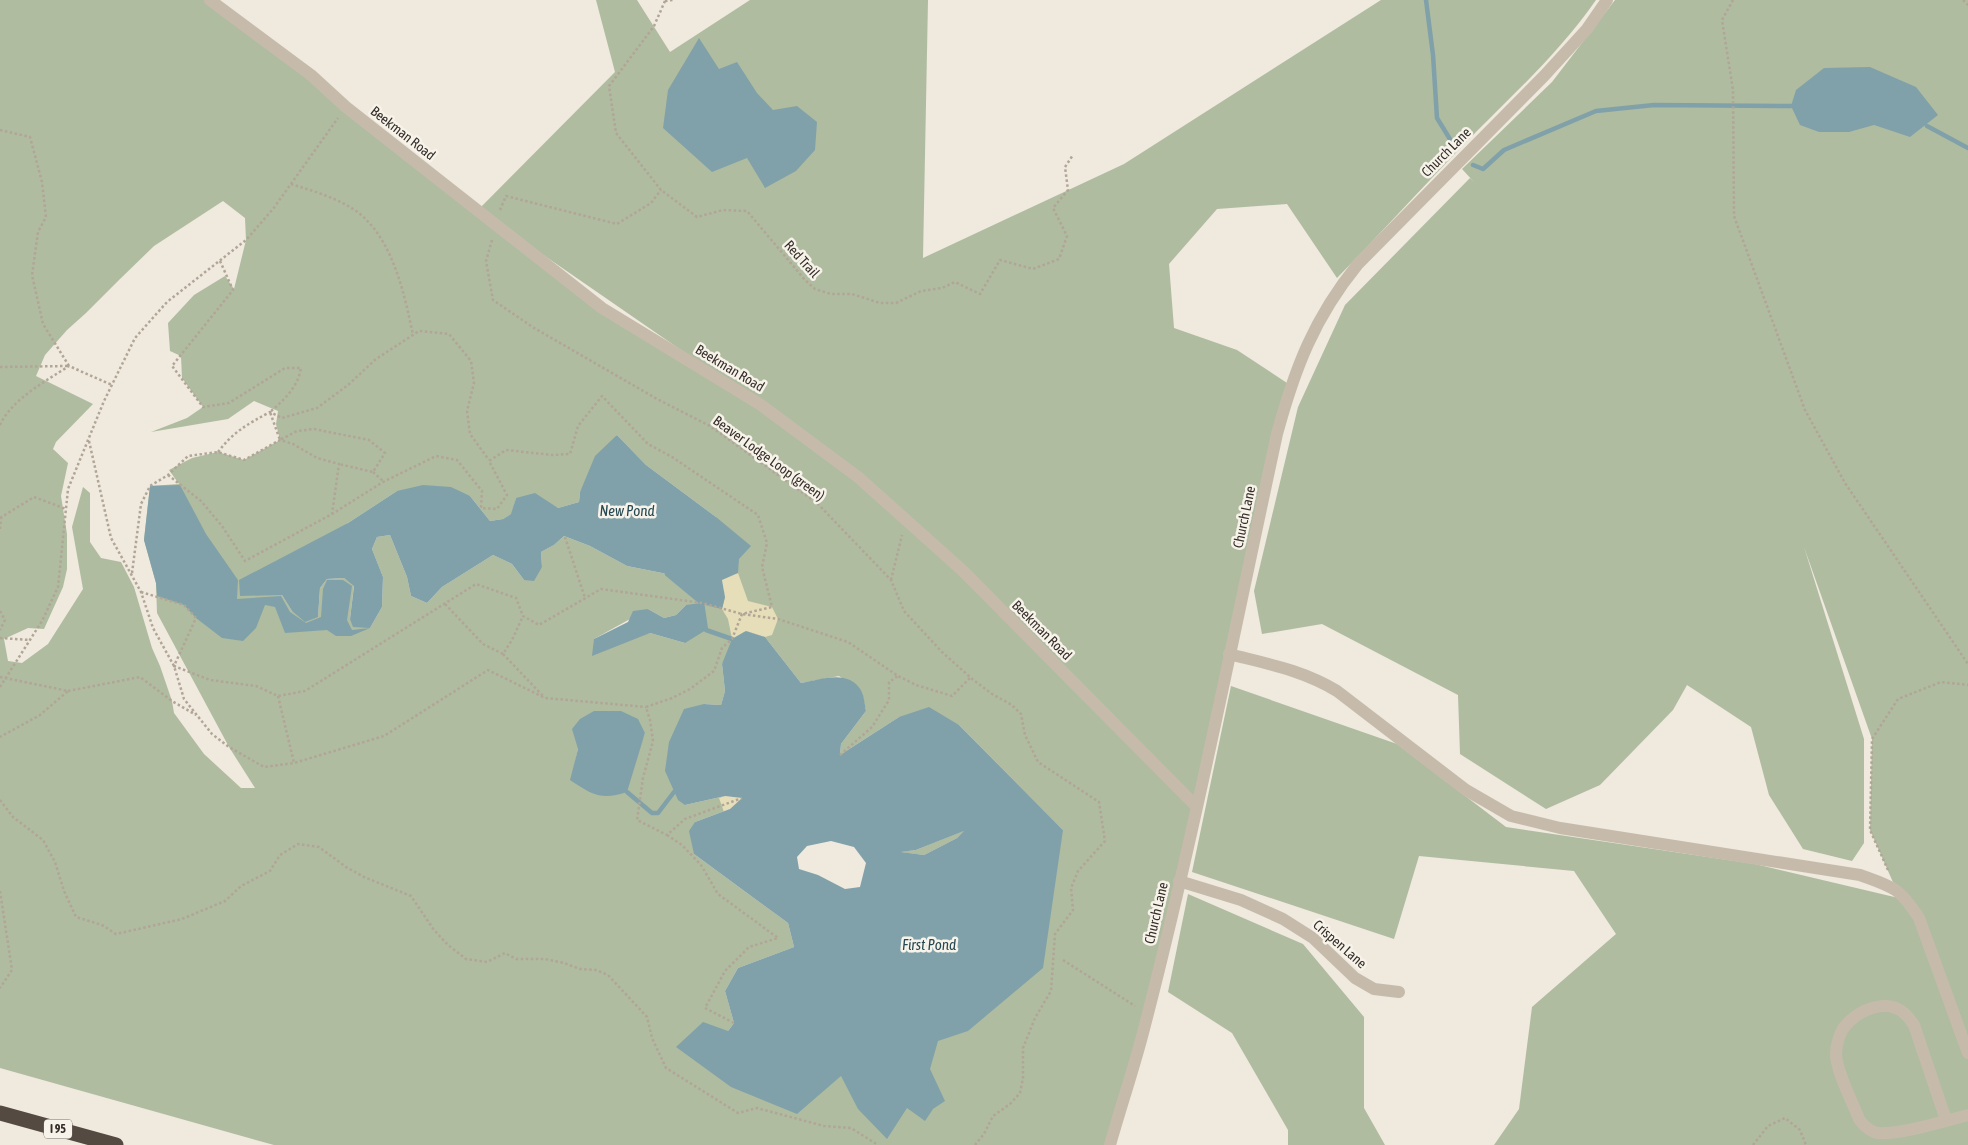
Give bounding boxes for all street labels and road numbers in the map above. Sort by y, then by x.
street label: Beekman Road [368,103,438,163]
street label: Church Lane [1418,124,1474,180]
street label: Red Trail [781,237,823,281]
street label: Beekman Road [693,341,767,395]
street label: Beaver Lodge Loop (green) [710,412,828,504]
street label: Church Lane [1230,485,1258,549]
street label: Beekman Road [1009,597,1075,663]
street label: Church Lane [1141,881,1171,945]
street label: Crispen Lane [1310,917,1370,971]
road number: I 95 [44,1120,72,1138]

